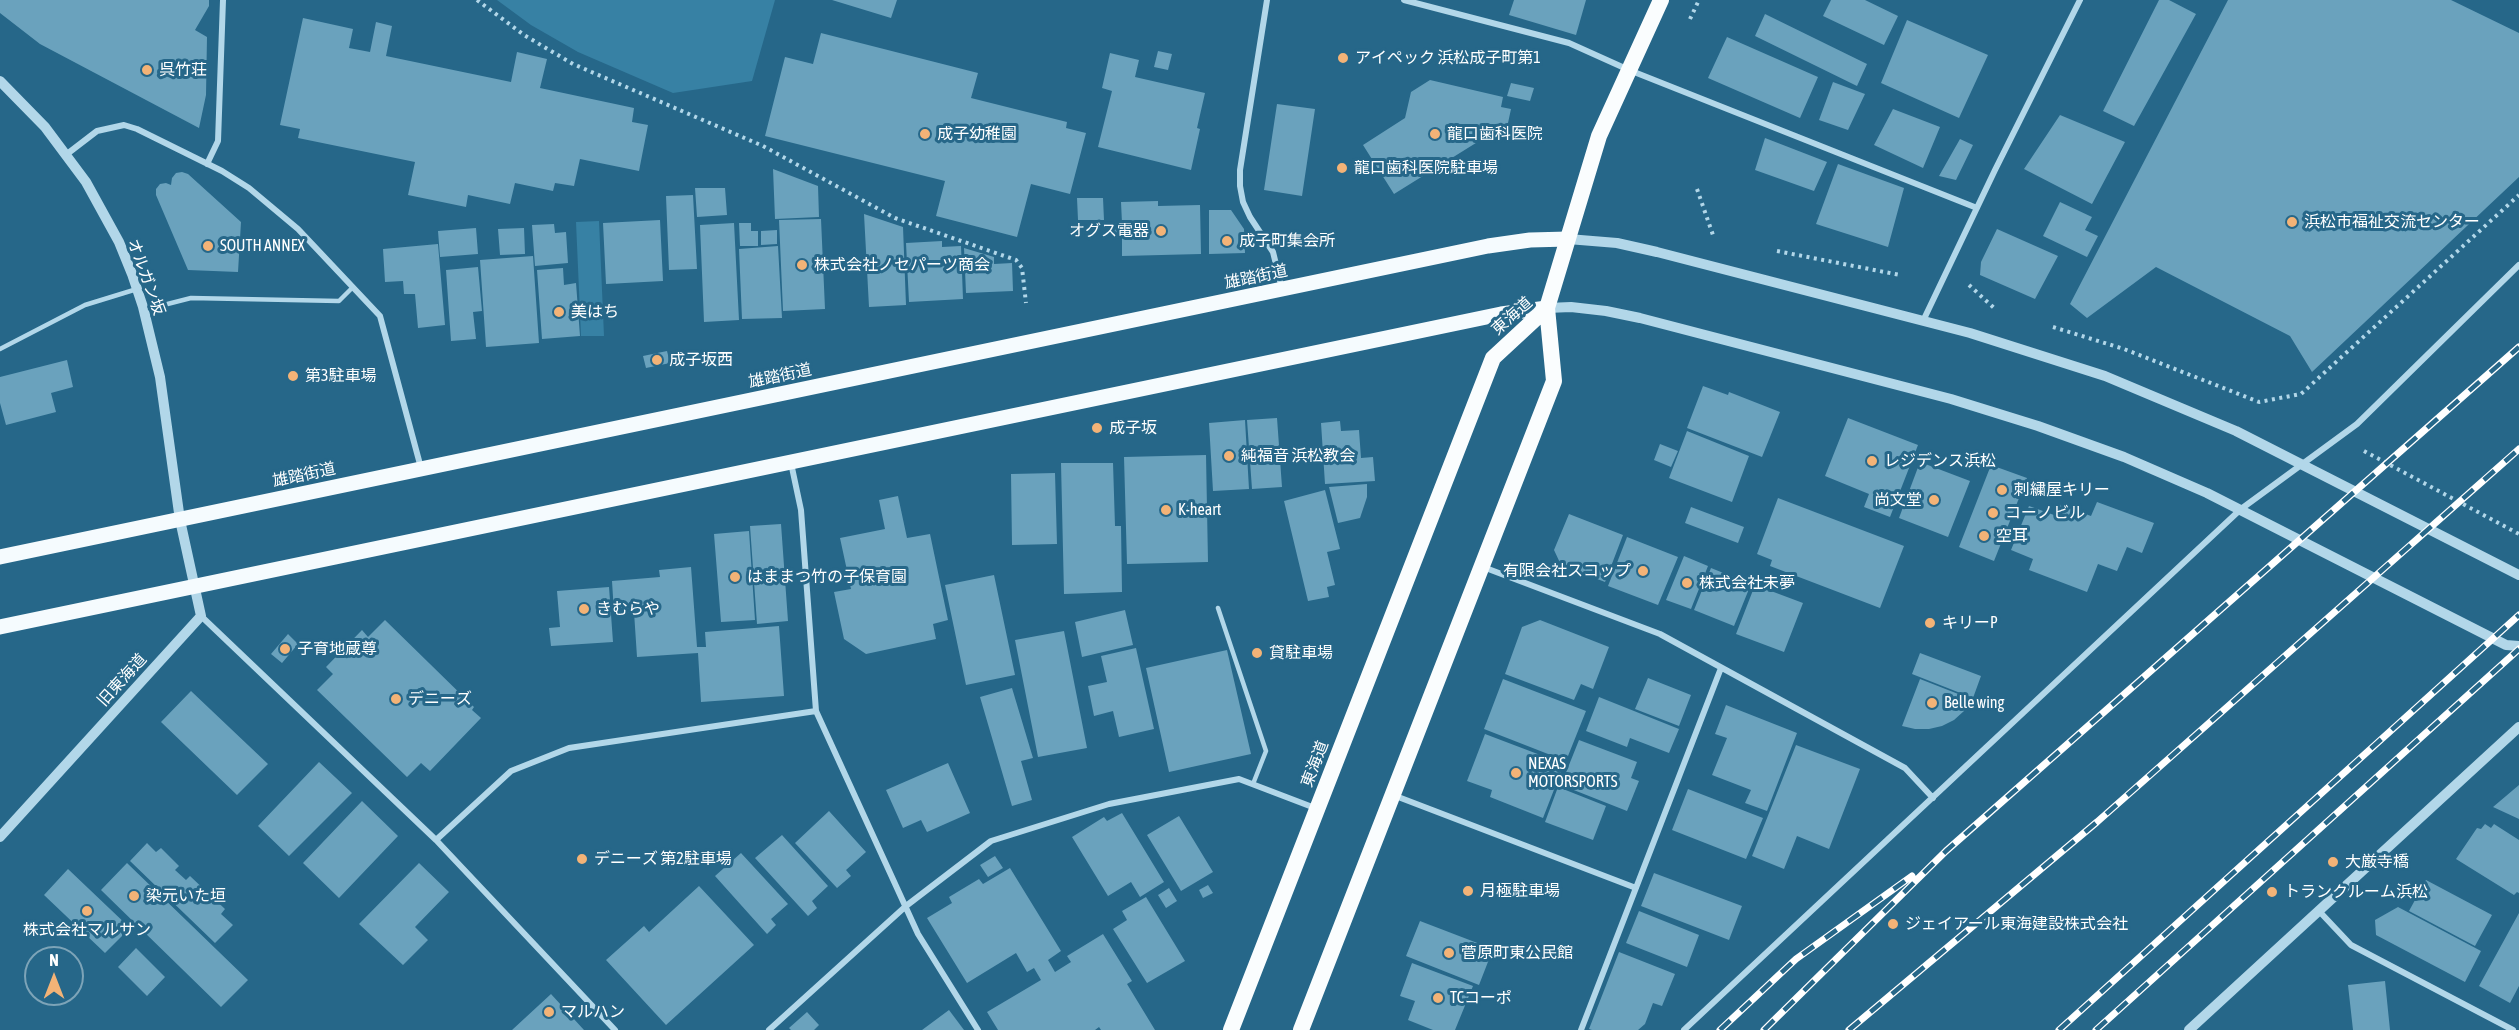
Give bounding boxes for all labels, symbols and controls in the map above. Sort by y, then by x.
place label: アイペック 浜松成子町第1 [1355,48,1541,68]
marker: アイペック 浜松成子町第1 [1336,51,1350,65]
place label: 呉竹荘 [159,60,207,80]
marker: 呉竹荘 [140,63,154,77]
place label: 成子幼稚園 [937,124,1017,144]
place label: 龍口歯科医院 [1447,124,1543,144]
marker: 成子幼稚園 [918,127,932,141]
marker: 龍口歯科医院 [1428,127,1442,141]
place label: 龍口歯科医院駐車場 [1354,158,1498,178]
marker: 龍口歯科医院駐車場 [1335,161,1349,175]
place label: 浜松市福祉交流センター [2304,212,2480,232]
marker: 浜松市福祉交流センター [2285,215,2299,229]
place label: オグス電器 [1069,221,1149,241]
marker: オグス電器 [1154,224,1168,238]
place label: 成子町集会所 [1239,231,1335,251]
marker: 成子町集会所 [1220,234,1234,248]
street label: オルガン坂 [123,236,169,318]
place label: SOUTH ANNEX [220,236,305,256]
marker: SOUTH ANNEX [201,239,215,253]
place label: 株式会社ノセパーツ商会 [814,255,990,275]
marker: 株式会社ノセパーツ商会 [795,258,809,272]
street label: 雄踏街道 [1223,261,1289,293]
street label: 東海道 [1488,293,1536,339]
place label: 美はち [571,302,619,322]
marker: 美はち [552,305,566,319]
place label: 成子坂西 [669,350,733,370]
marker: 成子坂西 [650,353,664,367]
street label: 雄踏街道 [747,360,813,392]
place label: 第3駐車場 [305,366,377,386]
marker: 第3駐車場 [286,369,300,383]
place label: 成子坂 [1109,418,1157,438]
marker: 成子坂 [1090,421,1104,435]
place label: 純福音 浜松教会 [1241,446,1355,466]
marker: 純福音 浜松教会 [1222,449,1236,463]
place label: レジデンス浜松 [1884,451,1996,471]
marker: レジデンス浜松 [1865,454,1879,468]
street label: 雄踏街道 [271,459,337,491]
place label: 刺繍屋キリー [2014,480,2110,500]
marker: 刺繍屋キリー [1995,483,2009,497]
place label: 尚文堂 [1874,490,1922,510]
marker: 尚文堂 [1927,493,1941,507]
place label: K-heart [1178,500,1221,520]
marker: K-heart [1159,503,1173,517]
place label: コーノビル [2005,503,2085,523]
marker: コーノビル [1986,506,2000,520]
place label: 空耳 [1996,526,2028,546]
marker: 空耳 [1977,529,1991,543]
place label: 有限会社スコップ [1503,561,1631,581]
marker: 有限会社スコップ [1636,564,1650,578]
place label: はままつ竹の子保育園 [747,567,907,587]
marker: はままつ竹の子保育園 [728,570,742,584]
place label: 株式会社未夢 [1699,573,1795,593]
marker: 株式会社未夢 [1680,576,1694,590]
place label: きむらや [596,599,660,619]
marker: きむらや [577,602,591,616]
place label: キリーP [1942,613,1998,633]
marker: キリーP [1923,616,1937,630]
place label: 子育地蔵尊 [297,639,377,659]
marker: 子育地蔵尊 [278,642,292,656]
place label: 貸駐車場 [1269,643,1333,663]
marker: 貸駐車場 [1250,646,1264,660]
street label: 旧東海道 [93,650,151,710]
place label: デニーズ [408,689,472,709]
marker: デニーズ [389,692,403,706]
place label: Belle wing [1944,693,2004,713]
marker: Belle wing [1925,696,1939,710]
street label: 東海道 [1297,738,1333,790]
place label: NEXAS MOTORSPORTS [1528,754,1617,792]
marker: NEXAS MOTORSPORTS [1509,766,1523,780]
place label: デニーズ 第2駐車場 [594,849,732,869]
marker: デニーズ 第2駐車場 [575,852,589,866]
place label: 大厳寺橋 [2345,852,2409,872]
marker: 大厳寺橋 [2326,855,2340,869]
place label: 月極駐車場 [1480,881,1560,901]
place label: トランクルーム浜松 [2284,882,2428,902]
marker: 月極駐車場 [1461,884,1475,898]
marker: トランクルーム浜松 [2265,885,2279,899]
place label: 染元いた垣 [146,886,226,906]
marker: 染元いた垣 [127,889,141,903]
marker: 株式会社マルサン [80,904,94,918]
place label: ジェイアール東海建設株式会社 [1905,914,2128,934]
marker: ジェイアール東海建設株式会社 [1886,917,1900,931]
place label: 株式会社マルサン [23,920,151,940]
place label: 菅原町東公民館 [1461,943,1573,963]
north arrow [24,946,84,1006]
marker: 菅原町東公民館 [1442,946,1456,960]
text: N [49,951,59,969]
place label: TCコーポ [1450,988,1512,1008]
marker: TCコーポ [1431,991,1445,1005]
place label: マルハン [561,1002,625,1022]
marker: マルハン [542,1005,556,1019]

